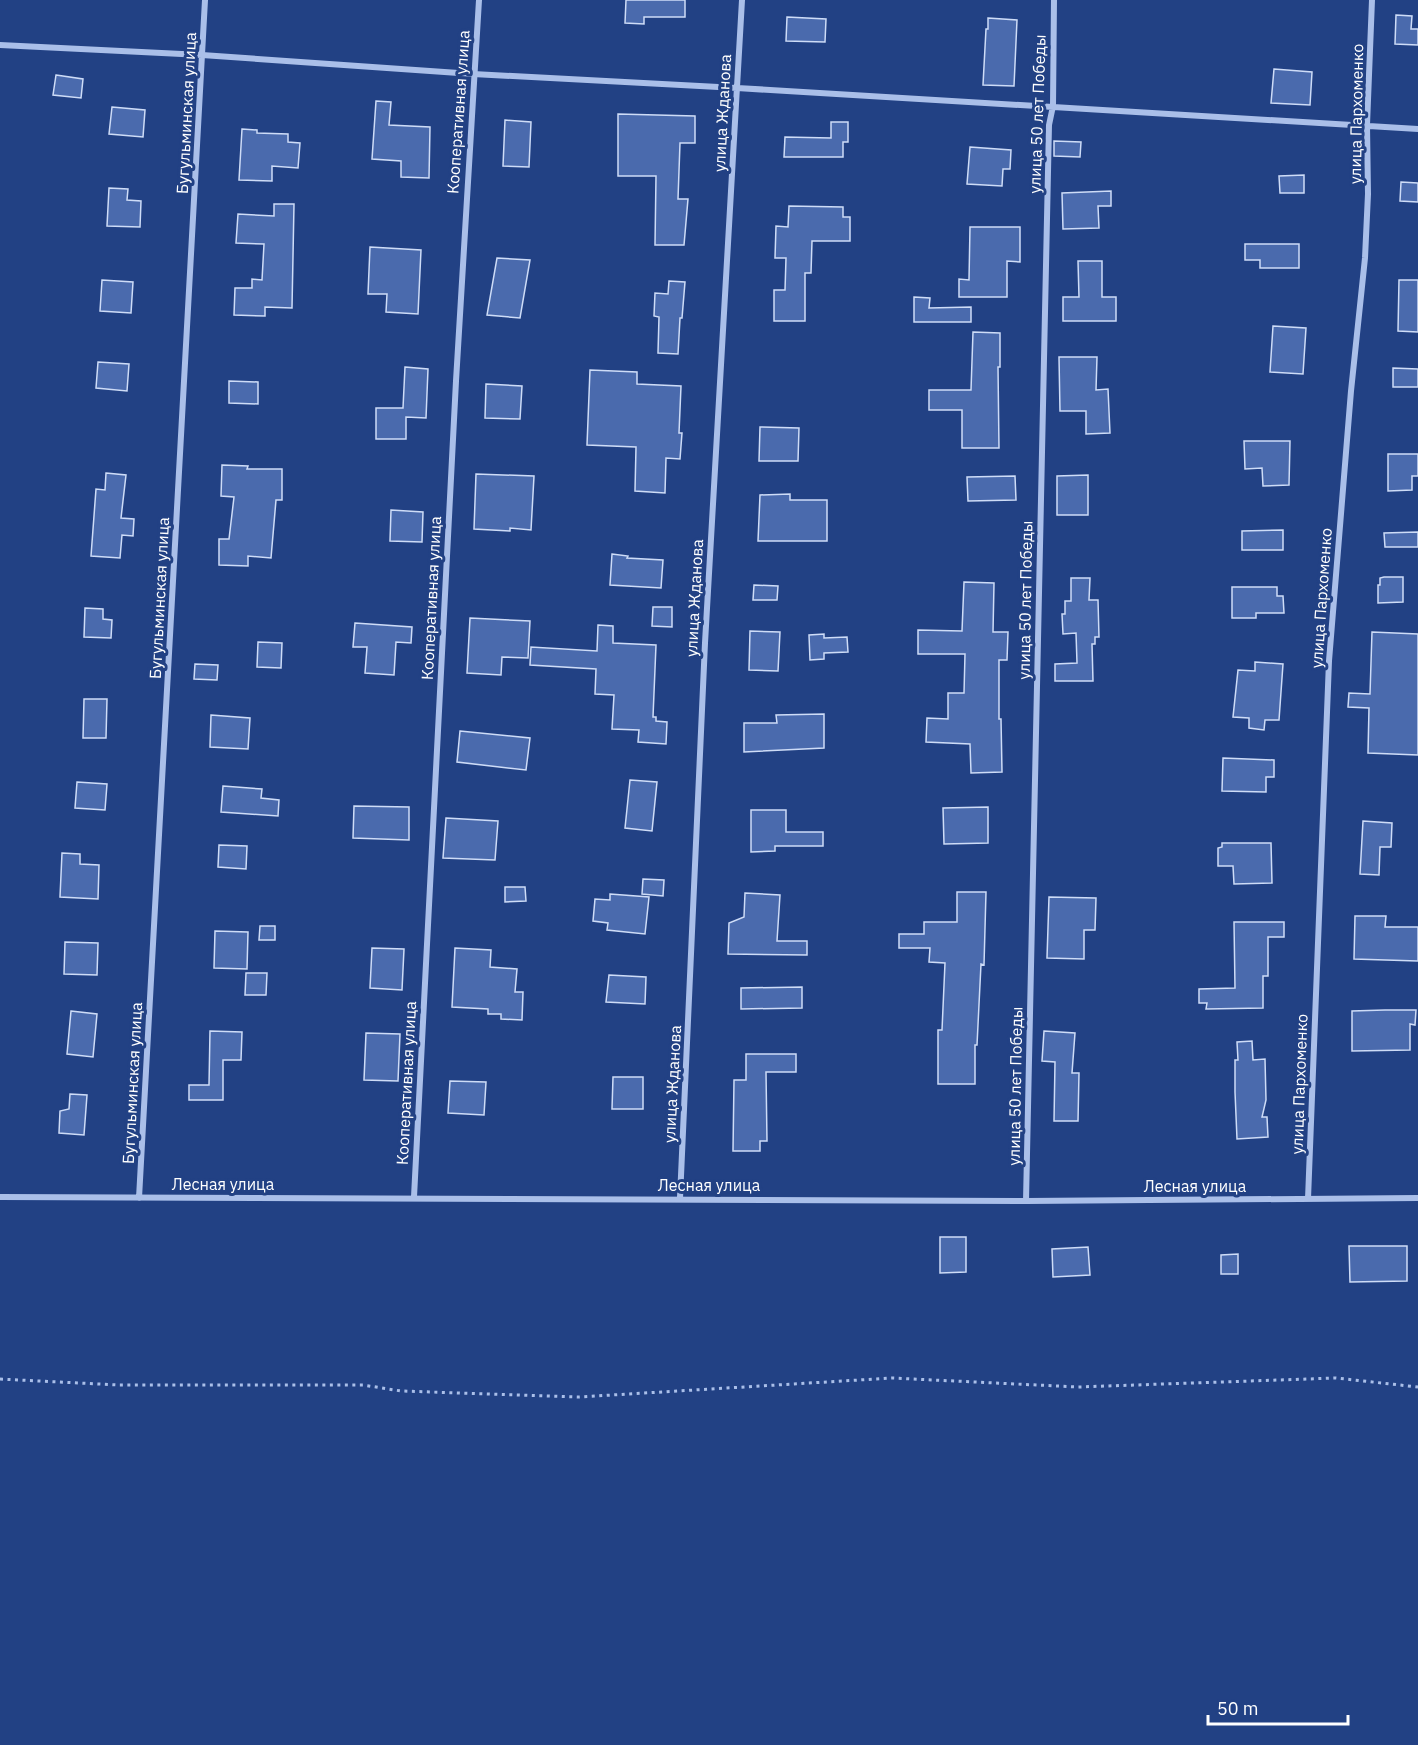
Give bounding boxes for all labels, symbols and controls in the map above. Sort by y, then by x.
street label: Кооперативная улица [442,29,474,195]
street label: Бугульминская улица [172,31,200,194]
street label: улица 50 лет Победы [1024,34,1050,194]
street label: улица Пархоменко [1345,44,1367,184]
street label: улица Жданова [709,53,735,172]
street label: Кооперативная улица [417,515,445,680]
street label: Бугульминская улица [145,516,173,679]
street label: улица 50 лет Победы [1014,520,1036,680]
street label: улица Пархоменко [1306,527,1336,669]
street label: улица Жданова [681,538,707,657]
street label: Кооперативная улица [392,1000,420,1165]
street label: Бугульминская улица [118,1001,146,1164]
street label: улица 50 лет Победы [1004,1006,1026,1166]
street label: улица Пархоменко [1287,1013,1311,1155]
street label: улица Жданова [659,1024,685,1143]
street label: Лесная улица [172,1174,275,1194]
street label: Лесная улица [658,1175,761,1195]
street label: Лесная улица [1144,1176,1247,1196]
scale bar [1208,1688,1348,1726]
text: 50 m [1217,1697,1259,1720]

